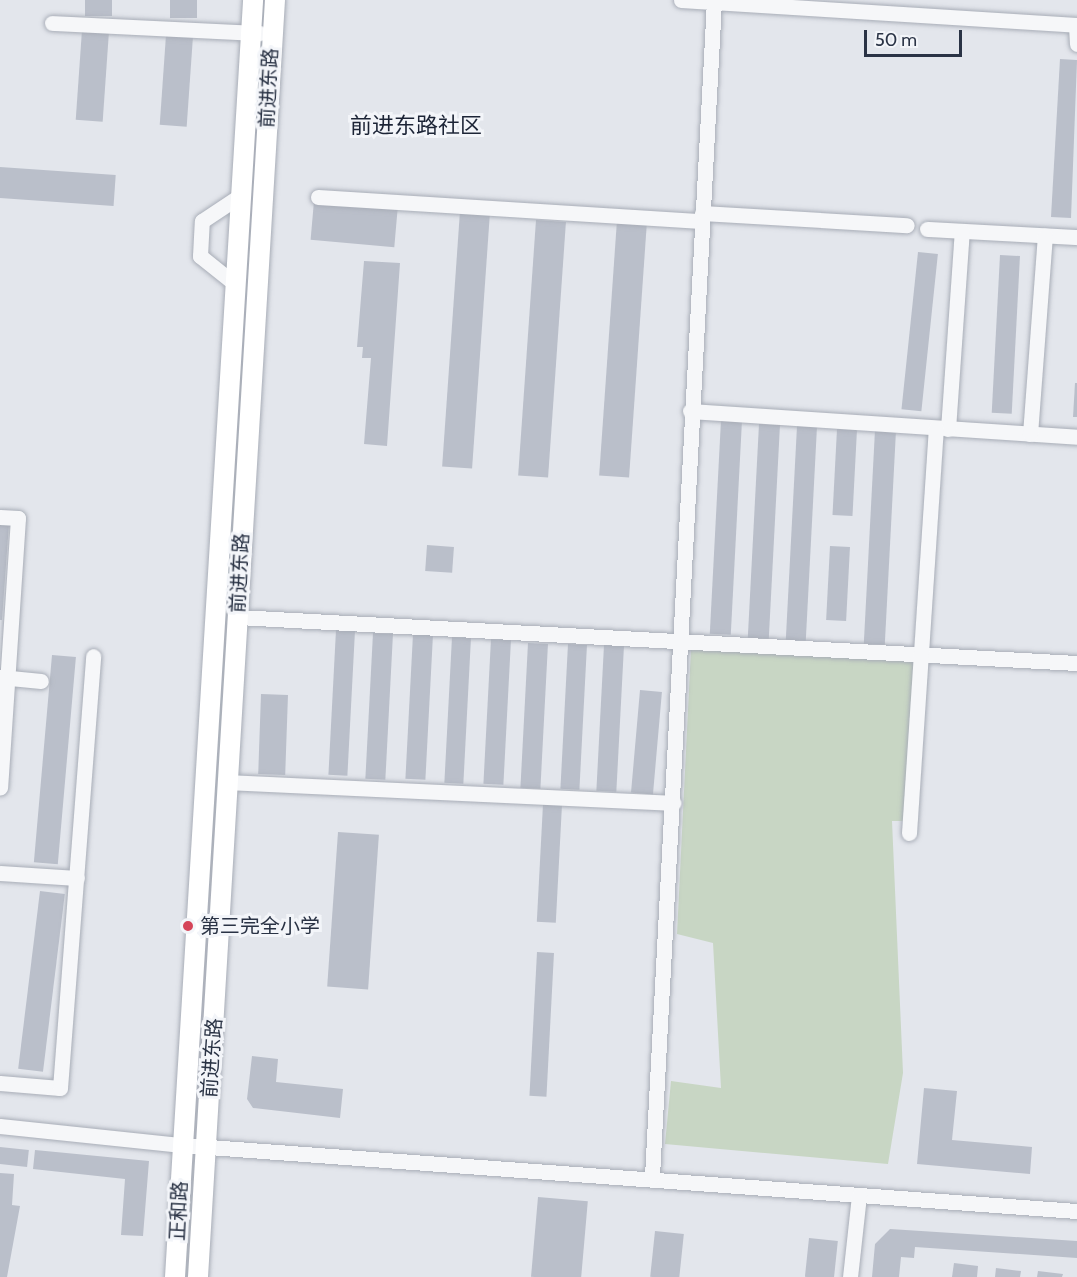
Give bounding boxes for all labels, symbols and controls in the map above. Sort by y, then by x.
scale bar [867,18,964,56]
text: 50 m [875,29,917,51]
street label: 前进东路 [255,47,283,129]
district label: 前进东路社区 [350,113,482,139]
street label: 前进东路 [226,532,254,614]
place label: 第三完全小学 [200,914,320,938]
marker: 第三完全小学 [181,919,195,933]
street label: 前进东路 [197,1017,227,1099]
street label: 正和路 [165,1180,193,1242]

